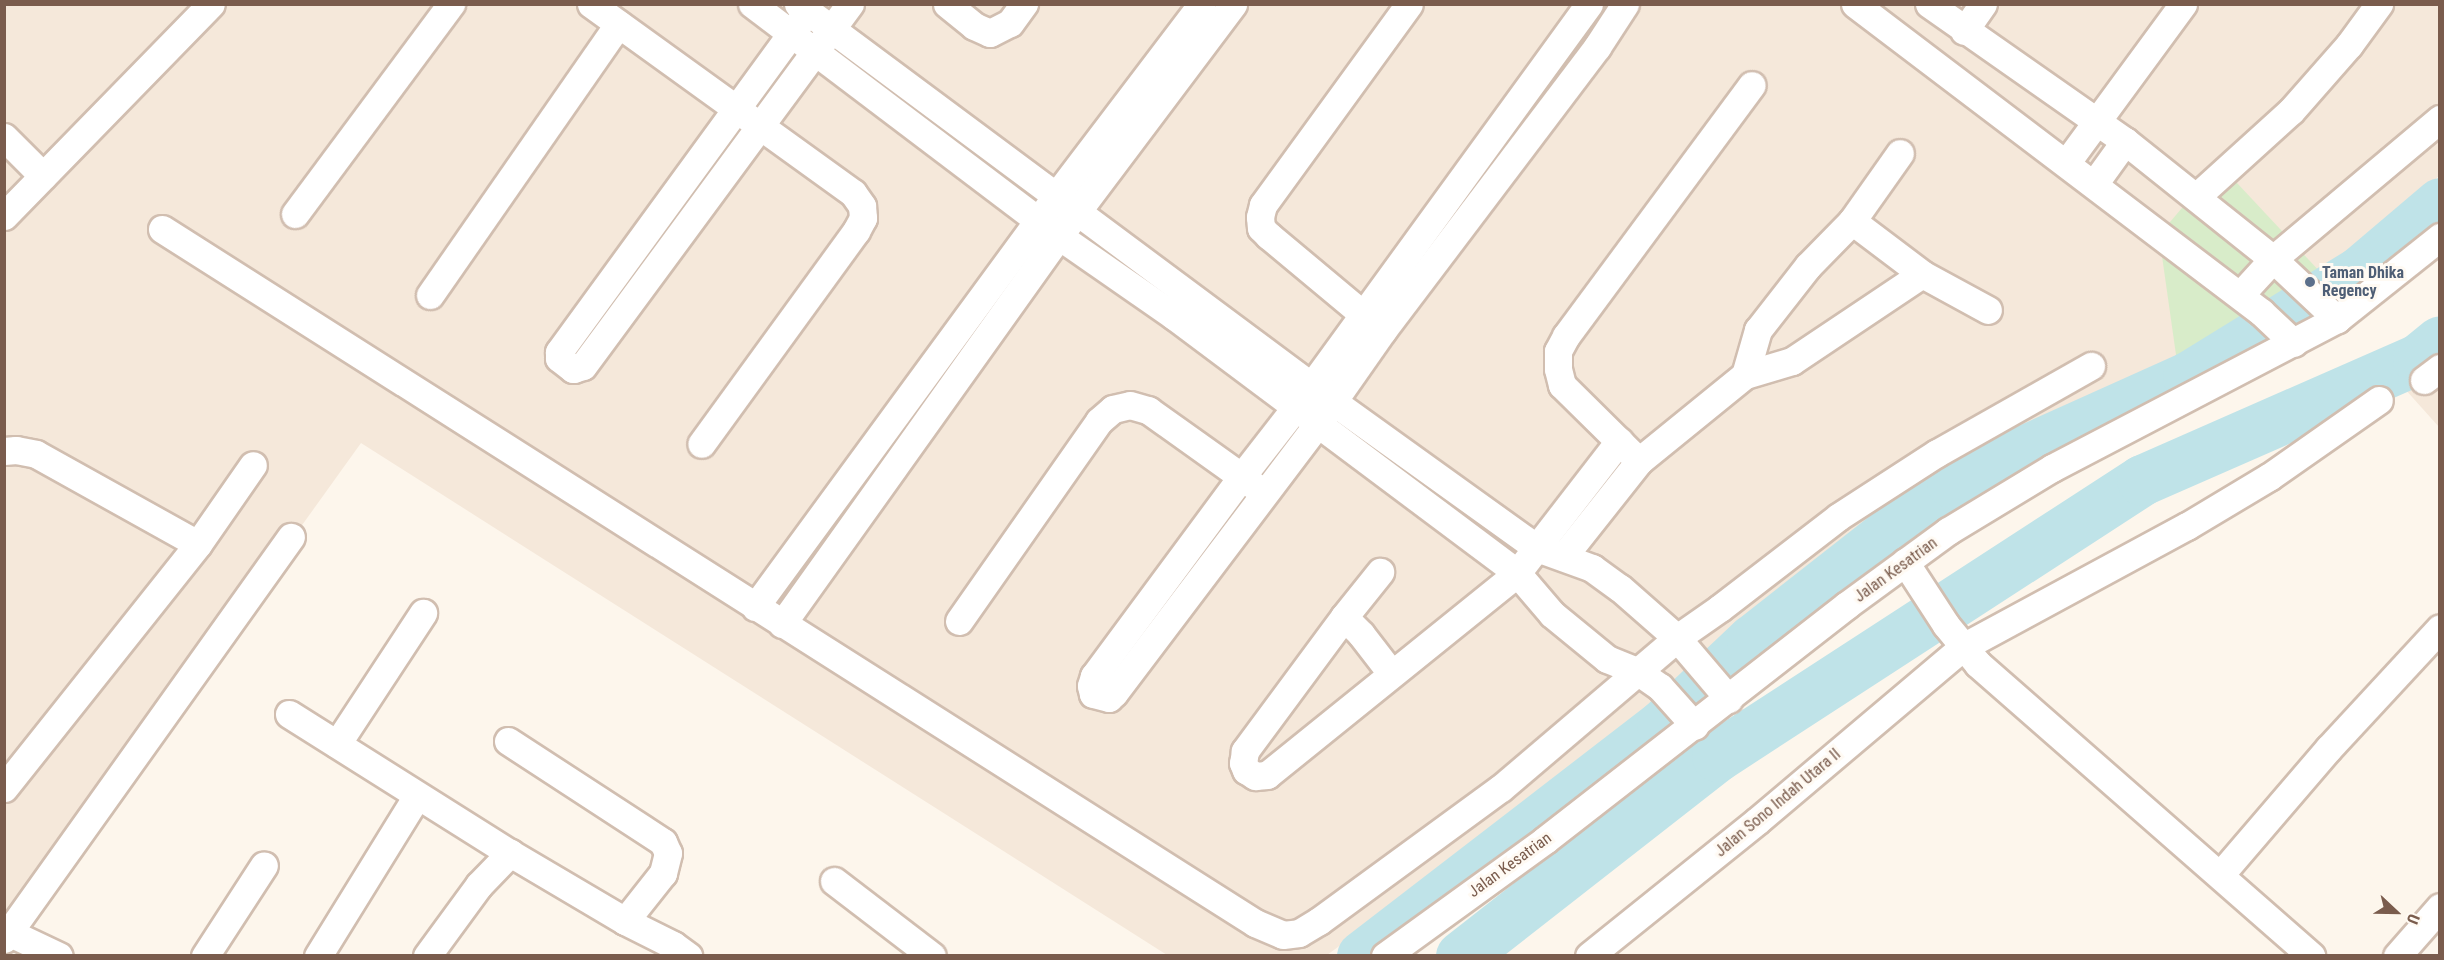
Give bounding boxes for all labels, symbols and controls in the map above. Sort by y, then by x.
place label: Taman Dhika Regency [2322,263,2404,301]
marker: Taman Dhika Regency [2303,275,2317,289]
street label: Jalan Kesatrian [1851,533,1941,607]
street label: Jalan Sono Indah Utara II [1711,745,1845,861]
street label: Jalan Kesatrian [1465,828,1555,902]
north arrow [2366,882,2426,942]
text: U [2403,911,2424,927]

